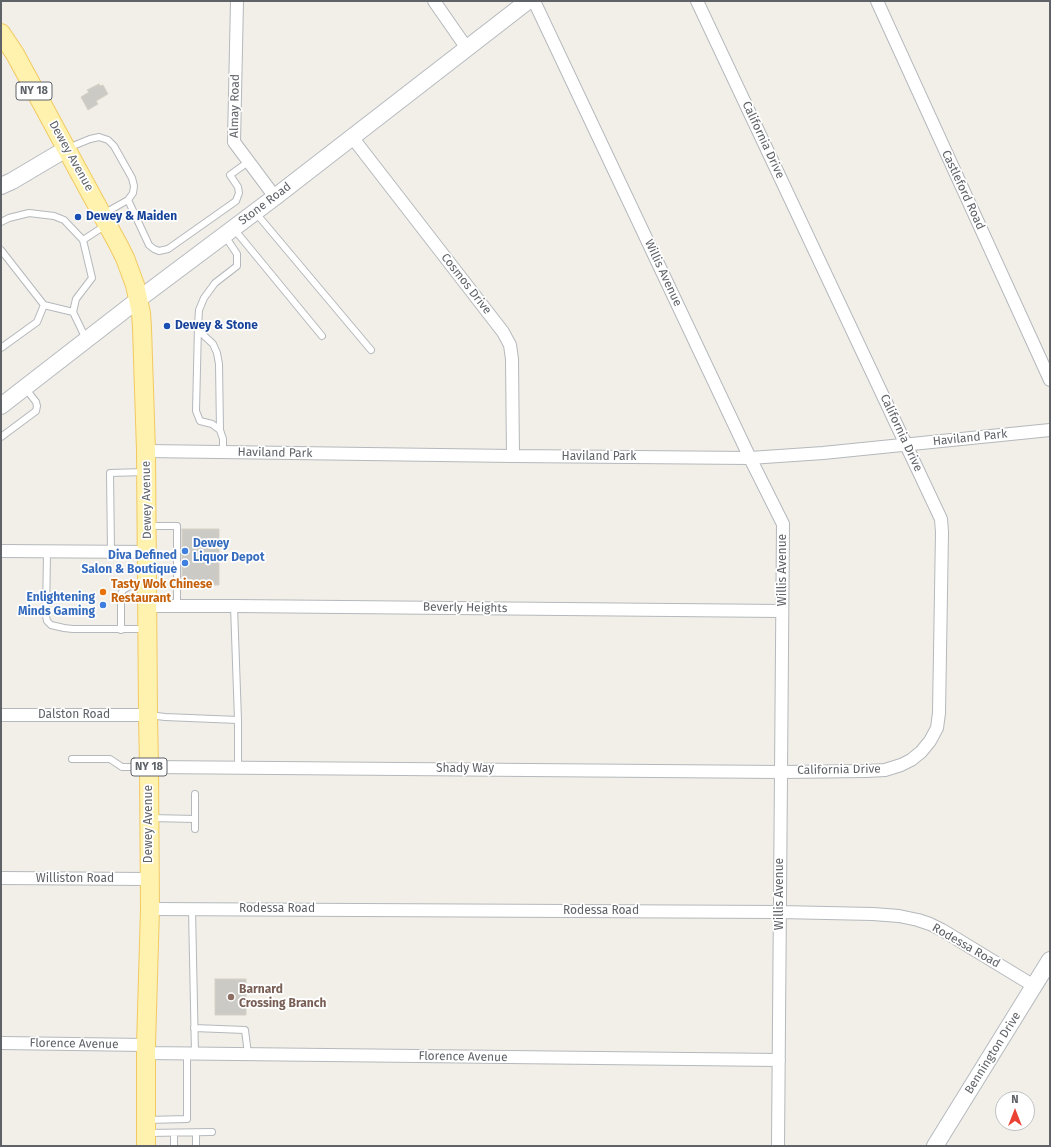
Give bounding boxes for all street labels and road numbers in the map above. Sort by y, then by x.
street label: Almay Road [227,74,243,138]
road number: NY 18 [16,82,52,100]
street label: California Drive [739,99,787,181]
street label: Dewey Avenue [46,118,96,194]
street label: Castleford Road [938,148,988,232]
street label: Stone Road [236,180,294,228]
street label: Willis Avenue [641,237,685,309]
street label: Cosmos Drive [438,251,494,317]
street label: California Drive [877,392,925,474]
street label: Haviland Park [932,427,1008,449]
street label: Haviland Park [237,445,313,461]
street label: Haviland Park [562,450,636,464]
street label: Dewey Avenue [139,461,155,539]
street label: Willis Avenue [776,534,790,606]
street label: Beverly Heights [423,600,507,616]
street label: Dalston Road [38,708,110,722]
road number: NY 18 [131,758,167,776]
street label: Shady Way [436,762,494,776]
street label: California Drive [797,762,881,778]
street label: Dewey Avenue [142,785,156,863]
street label: Willis Avenue [773,858,787,930]
street label: Williston Road [36,872,114,886]
street label: Rodessa Road [239,902,315,916]
street label: Rodessa Road [563,904,639,918]
street label: Rodessa Road [929,921,1003,971]
street label: Bennington Drive [962,1009,1024,1097]
street label: Florence Avenue [29,1036,119,1052]
street label: Florence Avenue [418,1049,508,1065]

